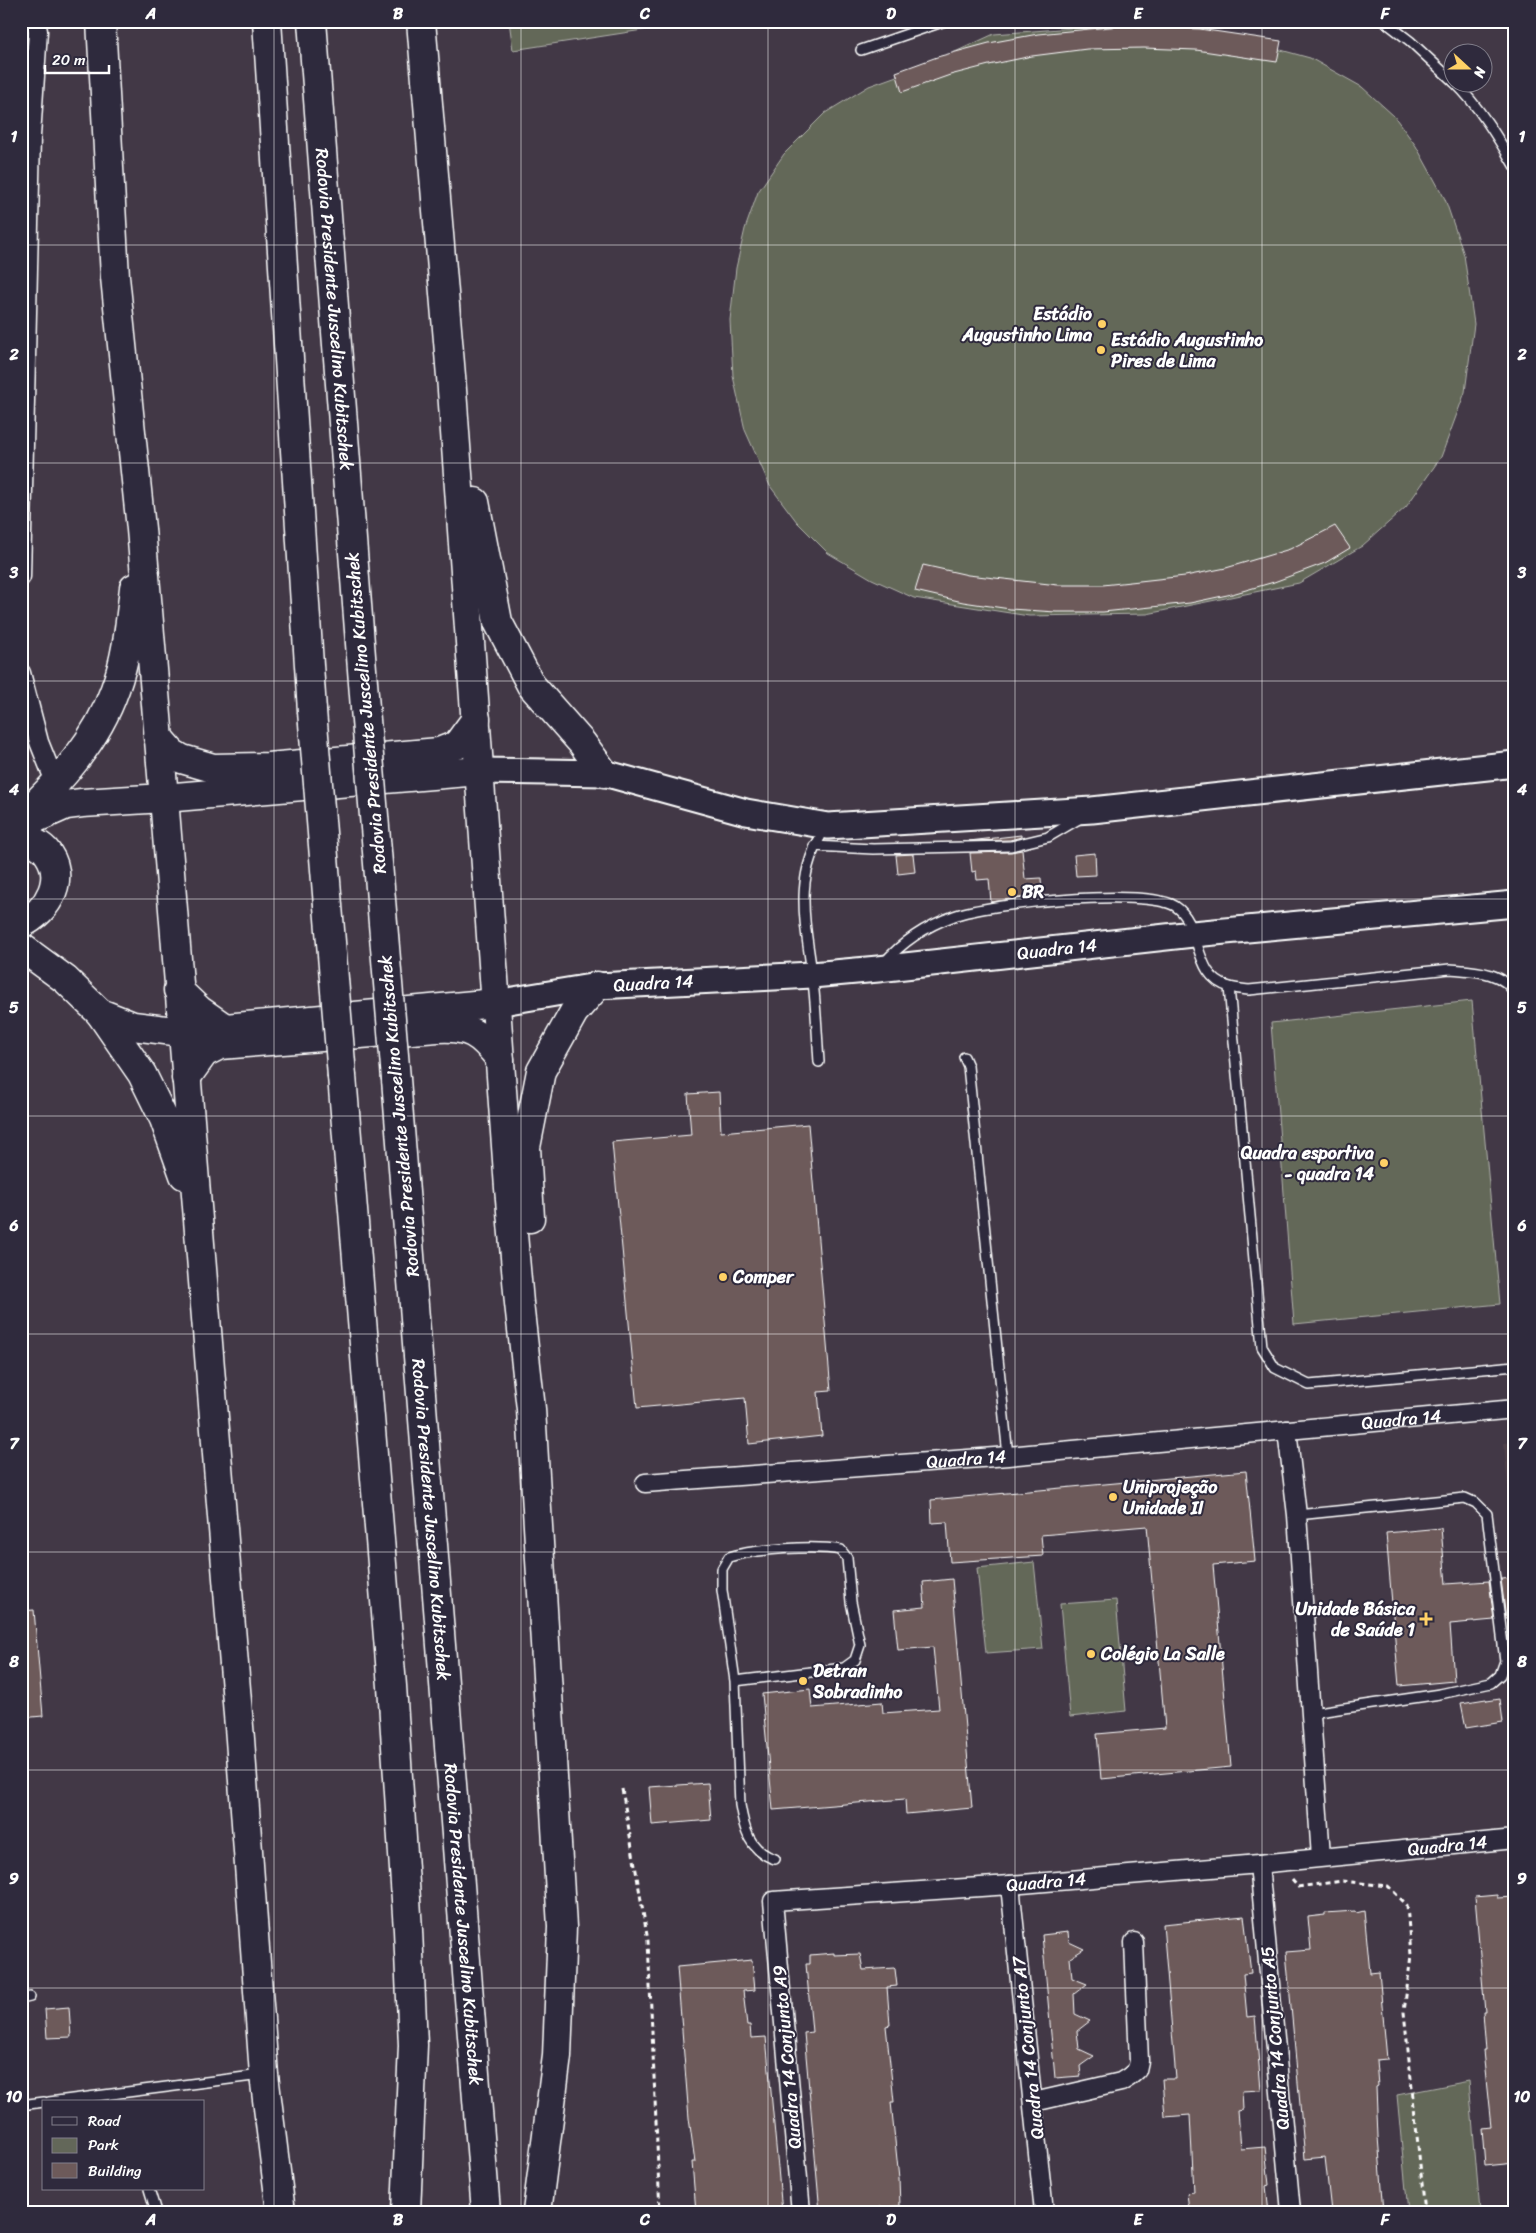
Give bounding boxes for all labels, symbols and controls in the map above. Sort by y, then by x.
text: A [145,0,156,28]
text: B [393,0,404,28]
text: C [639,0,651,28]
text: D [886,0,896,28]
text: E [1134,0,1144,28]
text: F [1380,0,1391,28]
scale bar [45,42,109,74]
north arrow [1444,42,1494,92]
text: 20 m [52,47,86,73]
text: N [1466,63,1493,82]
text: 1 [11,122,18,151]
text: 1 [1519,122,1526,151]
street label: Rodovia Presidente Juscelino Kubitschek [306,147,363,472]
place label: Estádio Augustinho Lima [961,298,1093,351]
marker: Estádio Augustinho Lima [1096,318,1108,330]
place label: Estádio Augustinho Pires de Lima [1111,324,1263,377]
text: 2 [8,340,19,369]
text: 2 [1516,340,1527,369]
marker: Estádio Augustinho Pires de Lima [1095,344,1107,356]
street label: Rodovia Presidente Juscelino Kubitschek [336,550,396,875]
text: 3 [9,558,19,587]
text: 3 [1517,558,1527,587]
text: 4 [8,775,19,804]
text: 4 [1516,775,1527,804]
place label: BR [1022,876,1044,908]
marker: BR [1006,886,1018,898]
street label: Quadra 14 [1015,929,1098,969]
street label: Rodovia Presidente Juscelino Kubitschek [369,953,429,1278]
street label: Quadra 14 [613,965,694,1001]
text: 5 [9,993,19,1022]
text: 5 [1517,993,1527,1022]
place label: Quadra esportiva - quadra 14 [1241,1137,1375,1190]
marker: Quadra esportiva - quadra 14 [1378,1157,1390,1169]
text: 6 [8,1211,19,1240]
text: 6 [1516,1211,1527,1240]
place label: Comper [732,1261,795,1293]
marker: Comper [717,1271,729,1283]
street label: Rodovia Presidente Juscelino Kubitschek [402,1357,460,1682]
street label: Quadra 14 [1360,1400,1443,1439]
text: 7 [9,1429,20,1458]
text: 7 [1517,1429,1528,1458]
street label: Quadra 14 [925,1440,1007,1478]
place label: Uniprojeção Unidade II [1123,1471,1218,1524]
marker: Uniprojeção Unidade II [1107,1491,1119,1503]
place label: Unidade Básica de Saúde 1 [1295,1593,1416,1646]
marker: Unidade Básica de Saúde 1 [1419,1612,1433,1626]
place label: Colégio La Salle [1100,1638,1225,1670]
text: 8 [8,1647,19,1676]
text: 8 [1516,1647,1527,1676]
marker: Colégio La Salle [1085,1648,1097,1660]
place label: Detran Sobradinho [812,1655,903,1708]
marker: Detran Sobradinho [797,1675,809,1687]
street label: Rodovia Presidente Juscelino Kubitschek [434,1762,492,2087]
street label: Quadra 14 [1406,1826,1489,1865]
street label: Quadra 14 [1005,1863,1087,1901]
text: 9 [9,1864,19,1893]
text: 9 [1517,1864,1527,1893]
street label: Quadra 14 Conjunto A5 [1251,1945,1299,2131]
street label: Quadra 14 Conjunto A7 [1002,1953,1054,2141]
street label: Quadra 14 Conjunto A9 [763,1964,811,2150]
text: 10 [6,2082,22,2111]
text: 10 [1514,2082,1530,2111]
legend [42,2100,205,2190]
text: Road [88,2108,121,2134]
text: Park [88,2132,119,2158]
text: Building [88,2158,142,2184]
text: A [145,2205,156,2233]
text: B [393,2205,404,2233]
text: C [639,2205,651,2233]
text: D [886,2205,896,2233]
text: E [1134,2205,1144,2233]
text: F [1380,2205,1391,2233]

